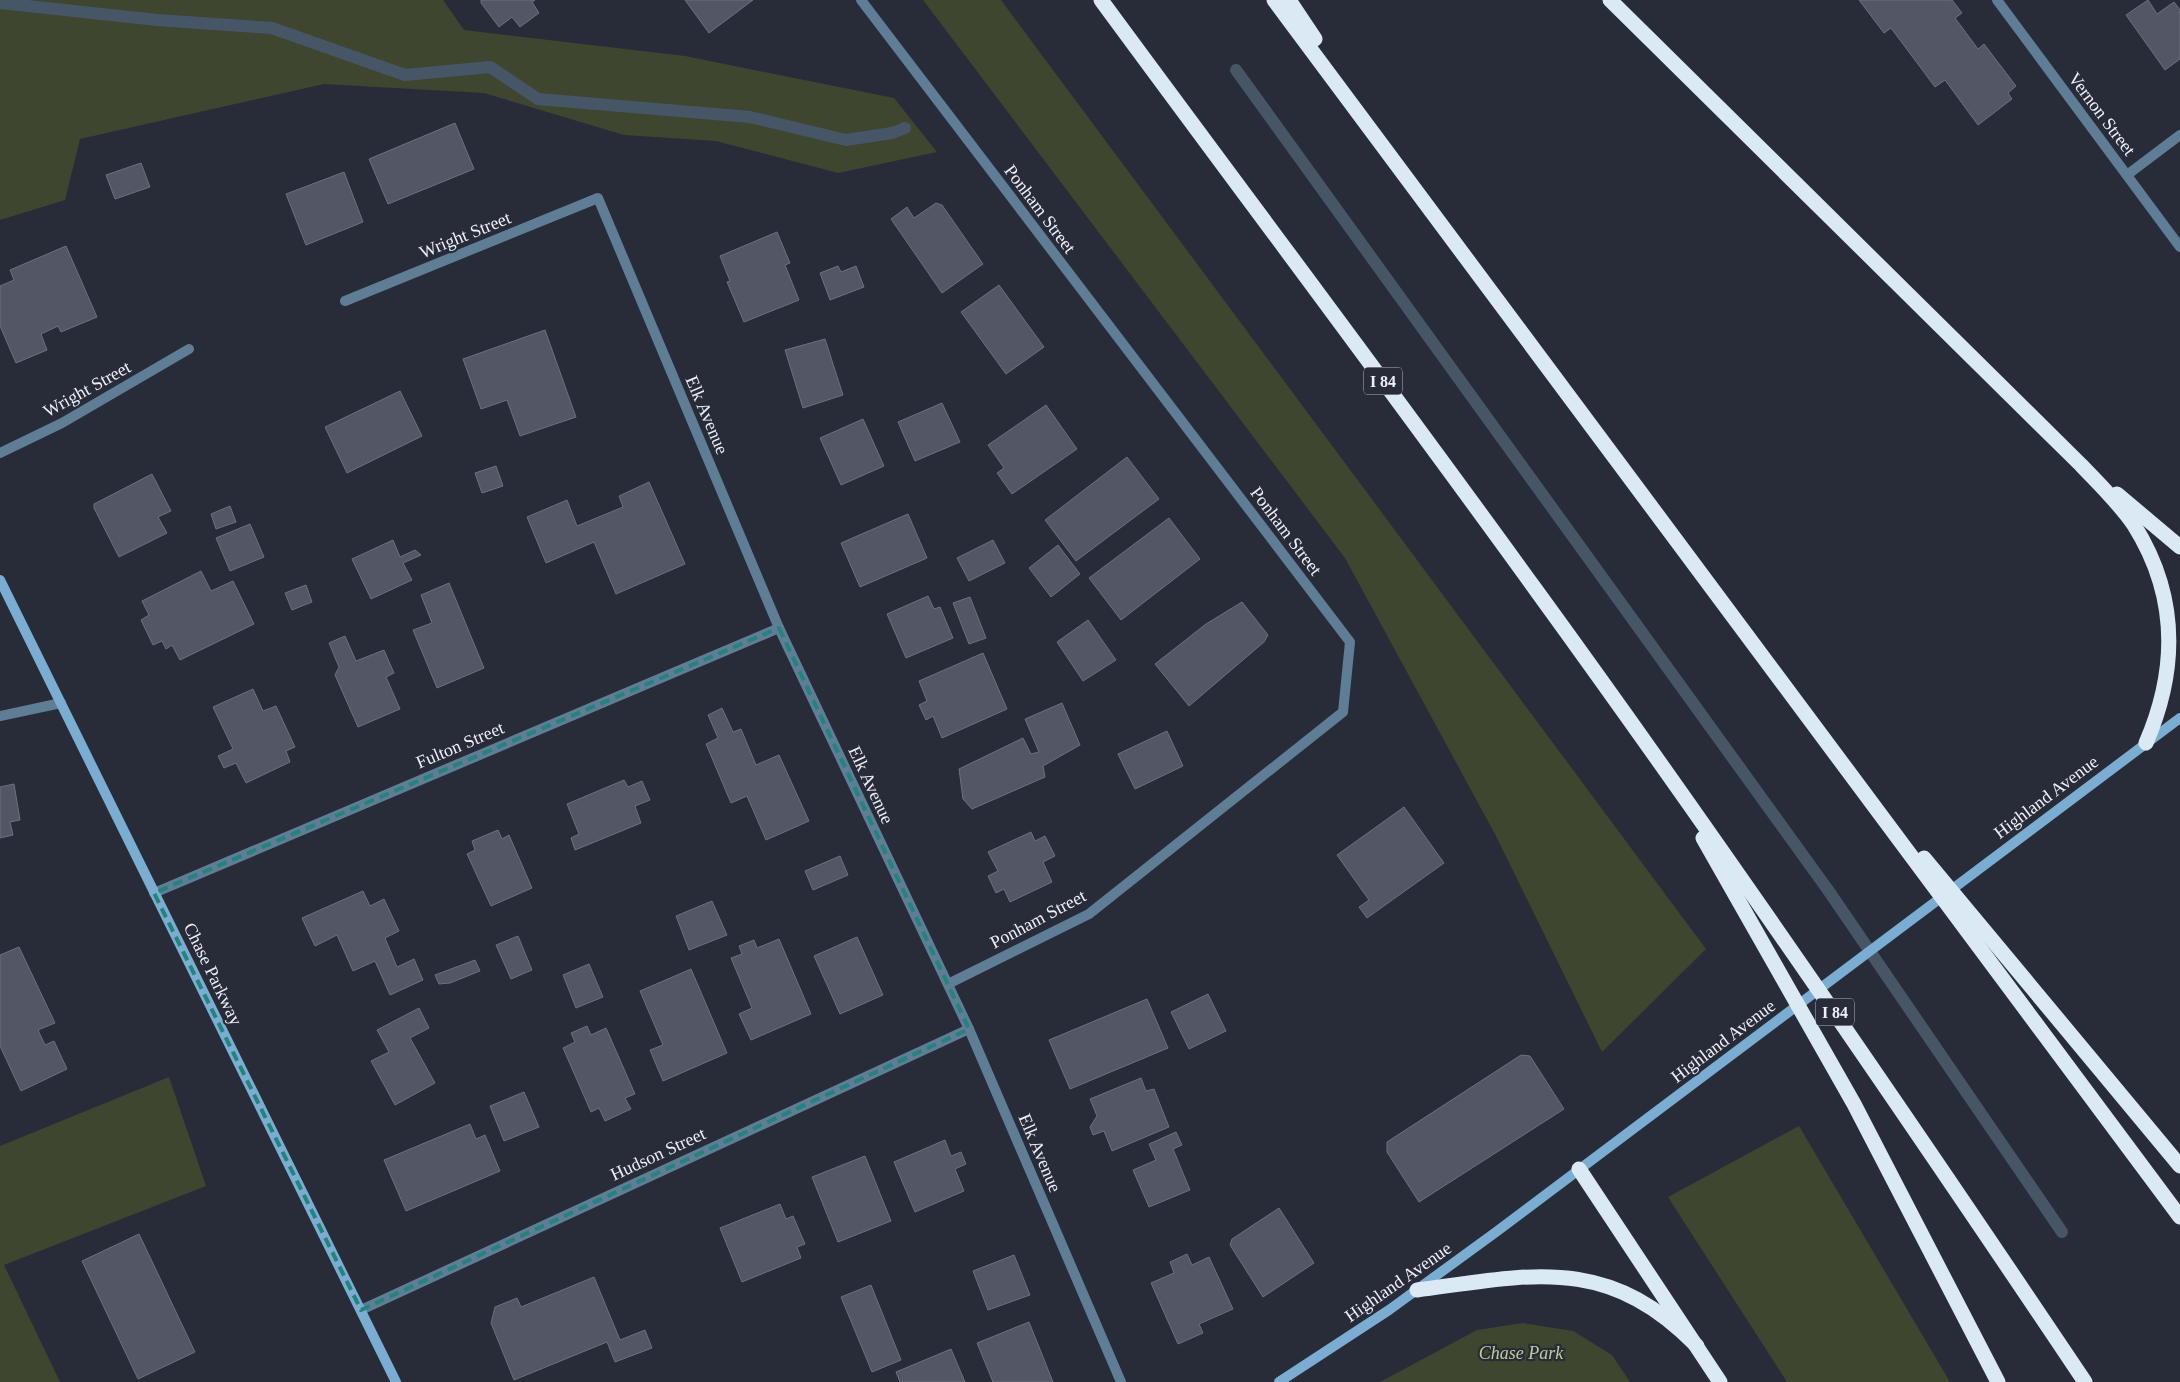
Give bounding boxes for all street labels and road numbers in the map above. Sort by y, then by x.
street label: Vernon Street [2064,69,2140,159]
street label: Ponham Street [1000,161,1080,257]
street label: Wright Street [416,208,514,262]
street label: Wright Street [40,357,134,421]
road number: I 84 [1364,368,1402,394]
street label: Elk Avenue [682,373,732,457]
street label: Ponham Street [1246,483,1326,579]
street label: Fulton Street [413,718,507,772]
street label: Elk Avenue [844,743,898,827]
street label: Highland Avenue [1990,751,2102,843]
street label: Ponham Street [987,885,1089,953]
street label: Chase Parkway [180,920,246,1028]
street label: Highland Avenue [1667,995,1779,1087]
road number: I 84 [1816,999,1854,1026]
street label: Elk Avenue [1015,1111,1065,1195]
street label: Hudson Street [607,1123,709,1185]
street label: Highland Avenue [1341,1238,1455,1326]

